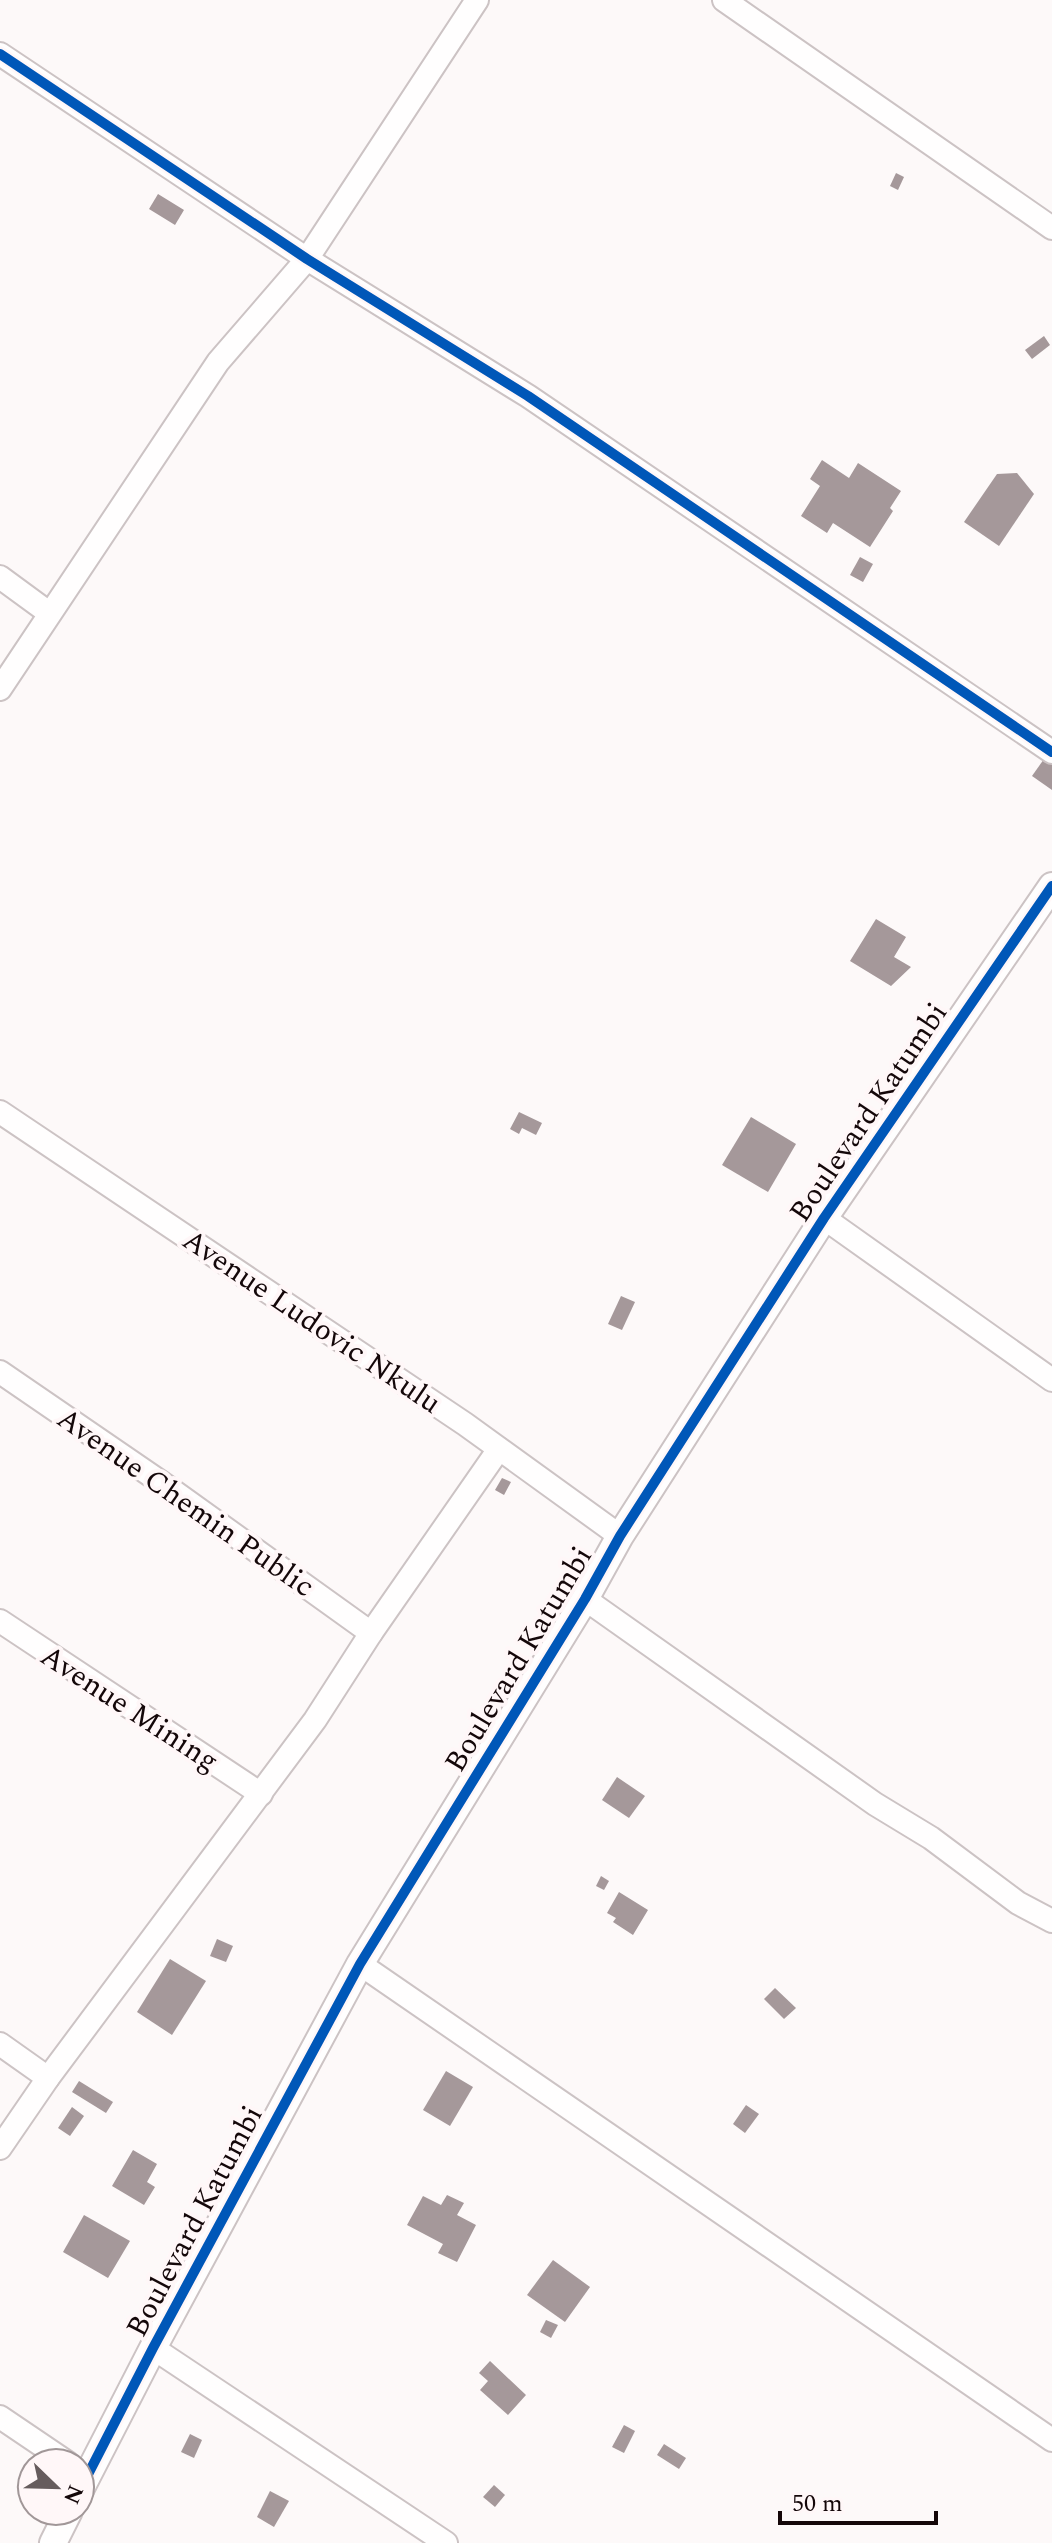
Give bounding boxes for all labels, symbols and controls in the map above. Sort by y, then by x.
street label: Boulevard Katumbi [778,993,960,1232]
street label: Avenue Ludovic Nkulu [173,1218,450,1426]
street label: Avenue Chemin Public [47,1396,324,1609]
street label: Boulevard Katumbi [433,1538,605,1781]
street label: Avenue Mining [31,1634,228,1784]
street label: Boulevard Katumbi [114,2097,275,2345]
north arrow [16,2447,96,2527]
scale bar [780,2475,936,2525]
text: N [54,2480,92,2509]
text: 50 m [792,2486,843,2522]

